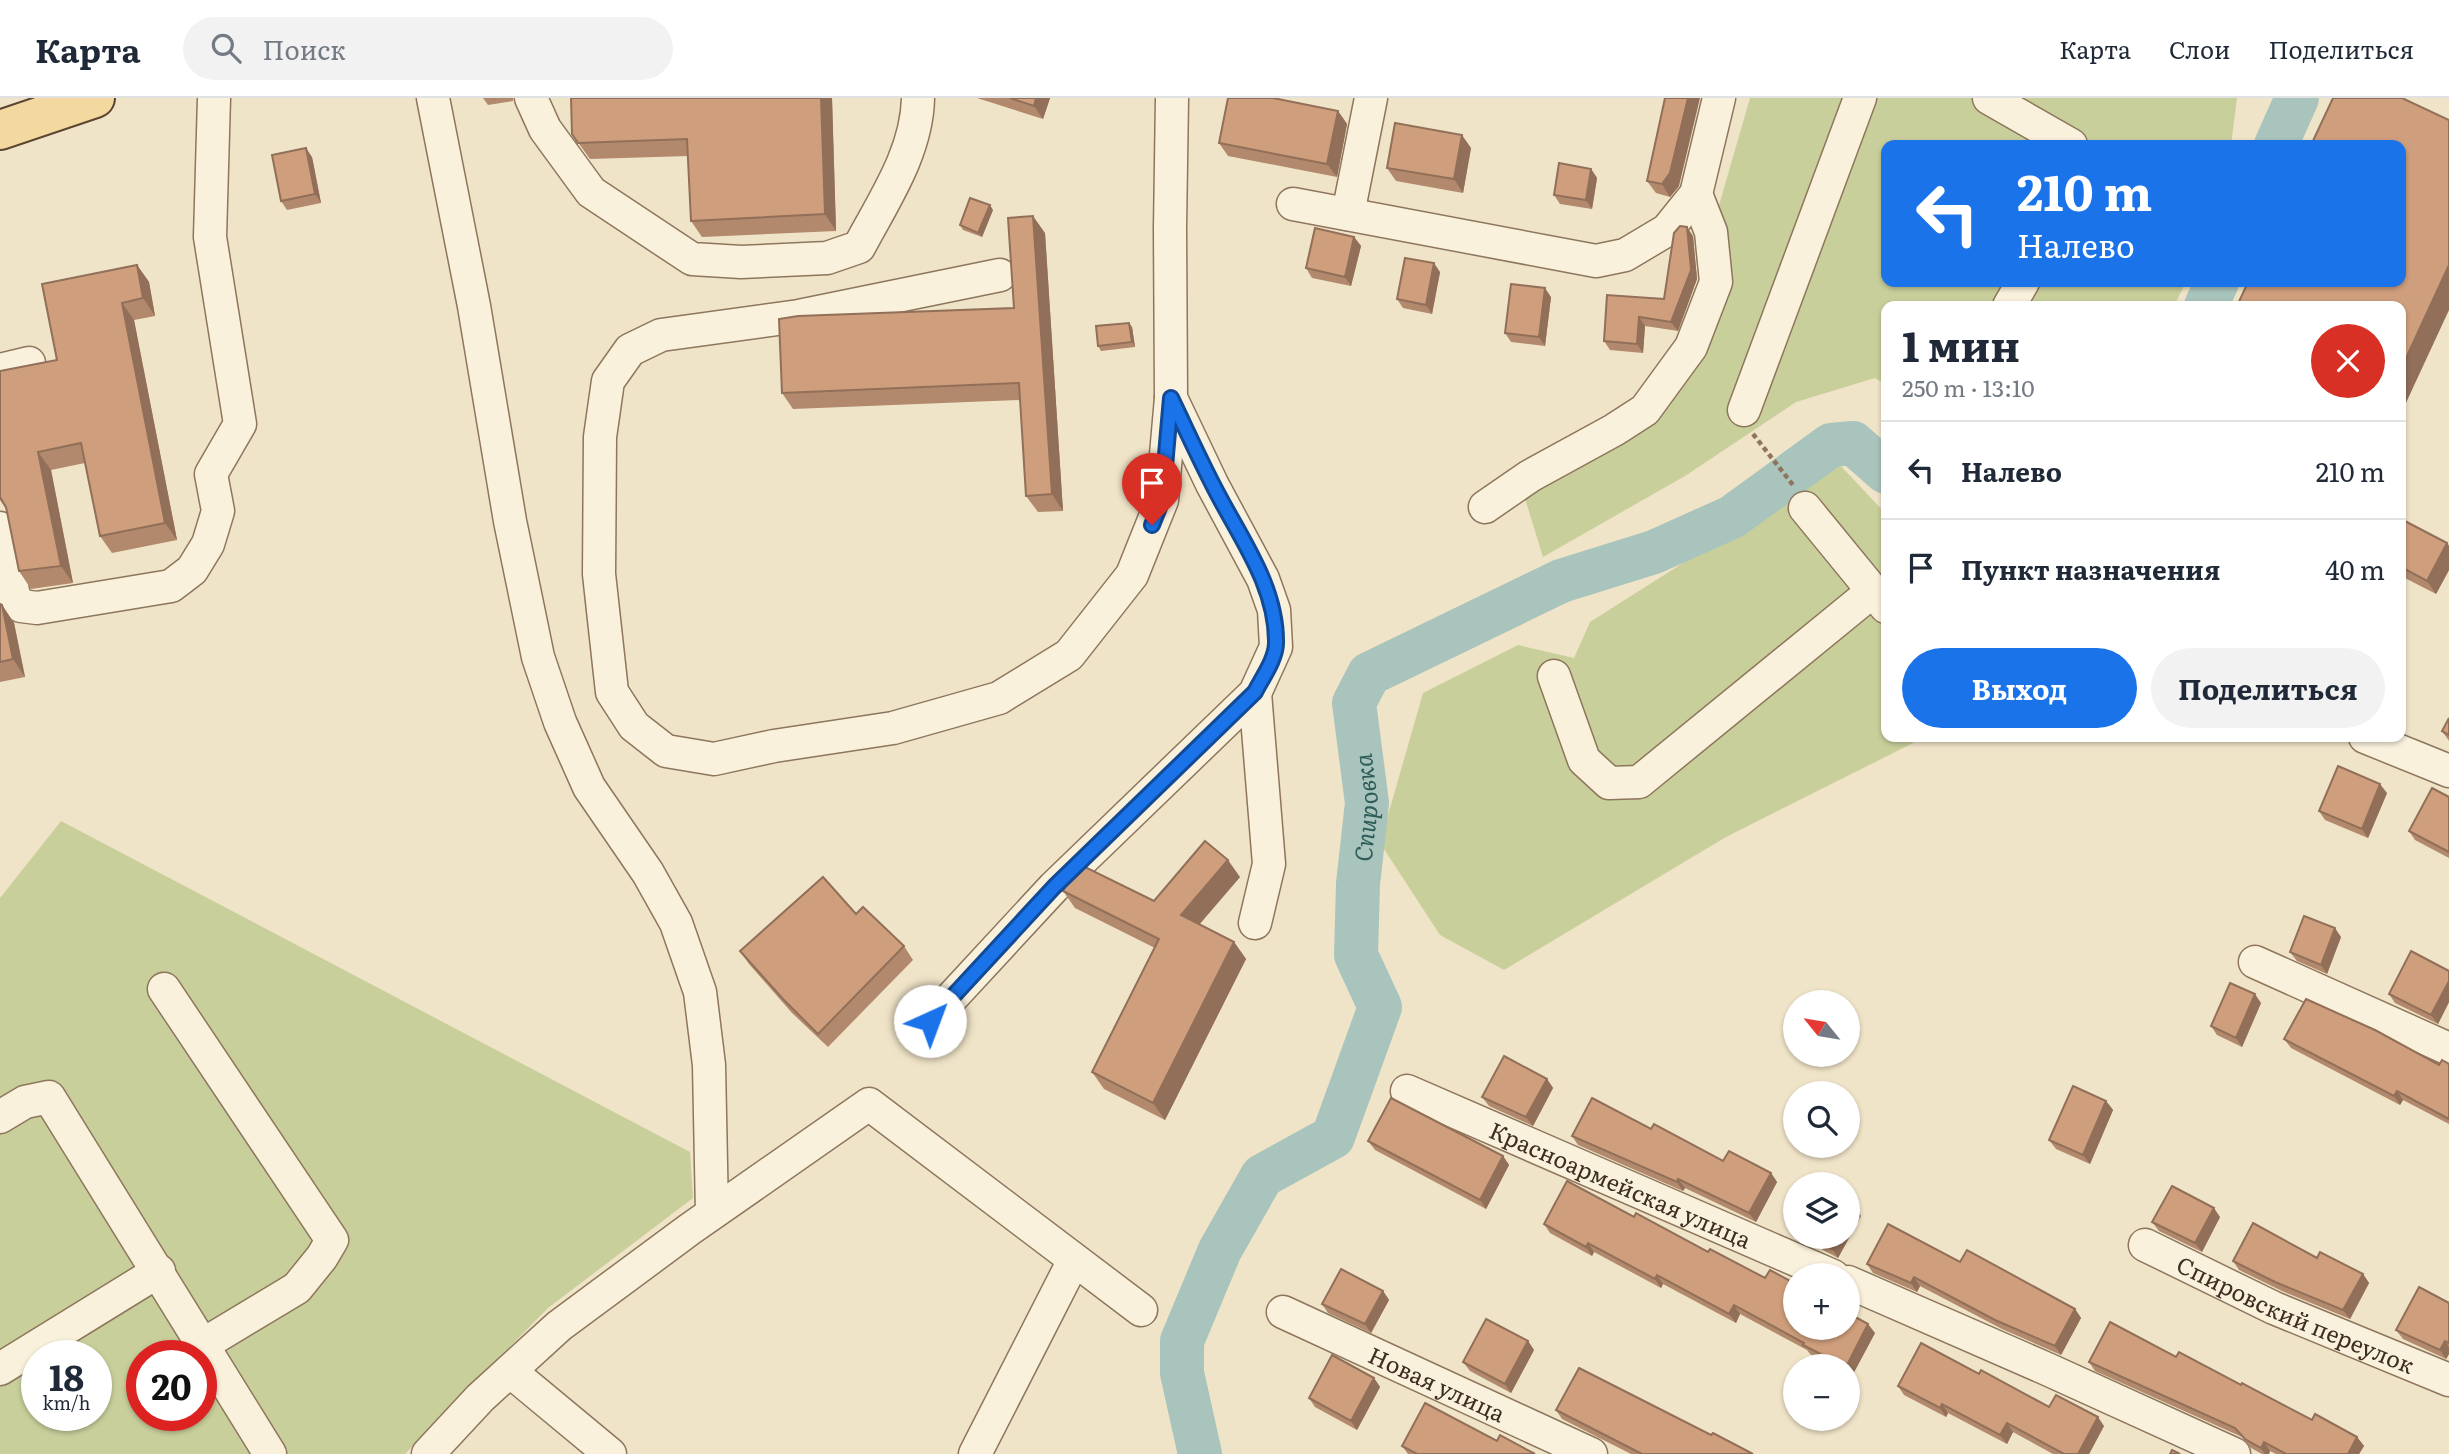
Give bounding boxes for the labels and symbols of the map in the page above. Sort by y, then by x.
pin [1122,453,1182,525]
water label: Спировка [1343,752,1385,863]
position arrow [893,984,967,1058]
north arrow [1783,990,1860,1068]
street label: Красноармейская улица [1484,1112,1758,1256]
street label: Спировский переулок [2171,1246,2420,1381]
street label: Новая улица [1363,1337,1512,1430]
speed limit sign: 20 [126,1340,217,1431]

